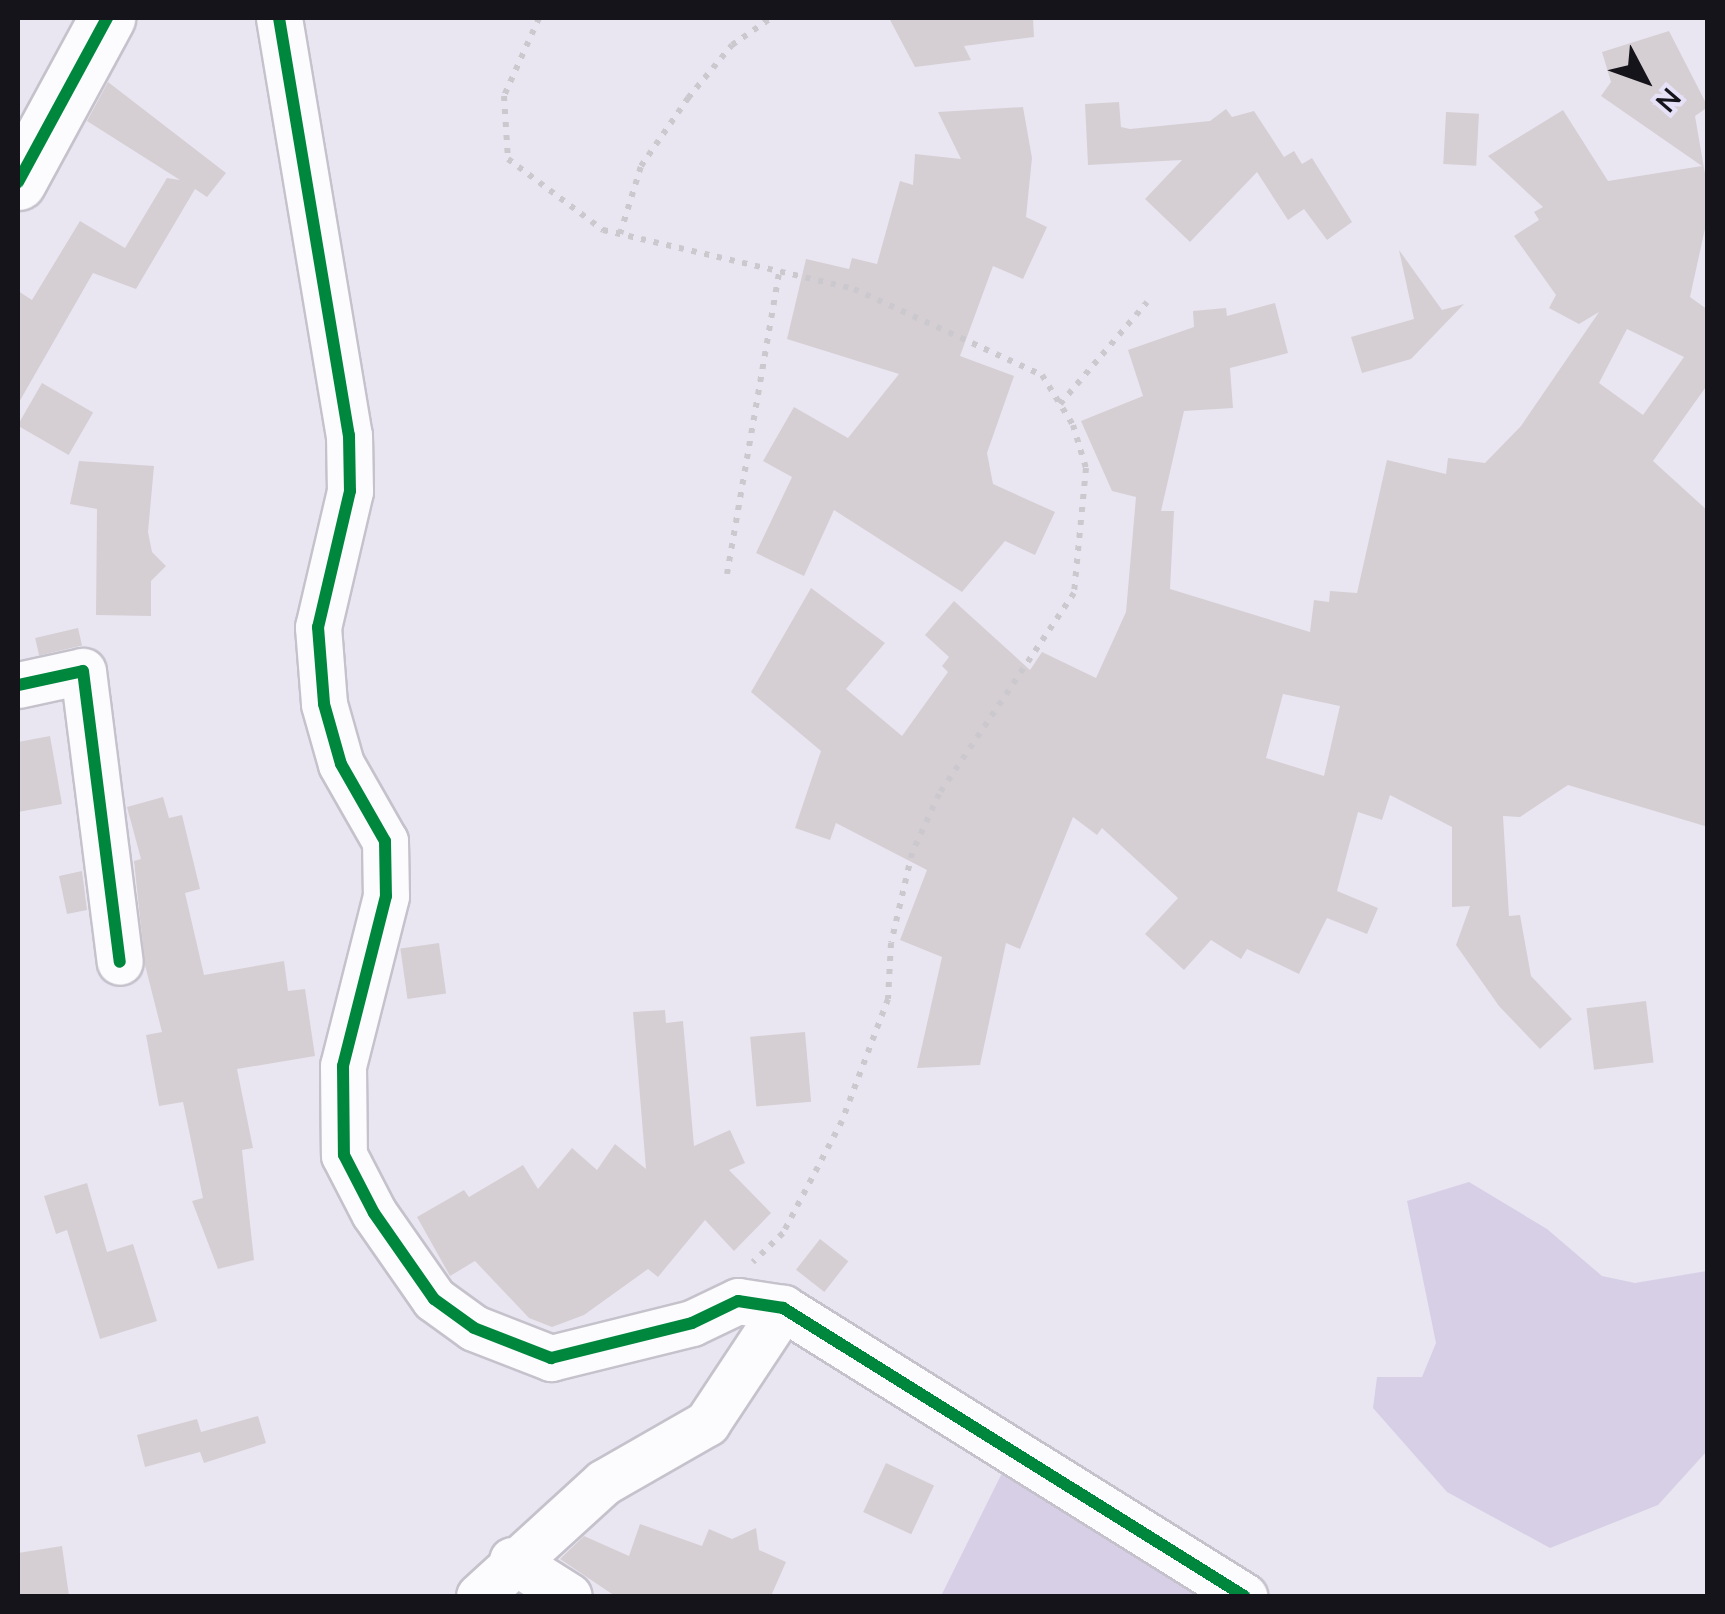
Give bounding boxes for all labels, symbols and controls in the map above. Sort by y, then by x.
north arrow [1595,30,1695,130]
text: N [1646,79,1689,120]

